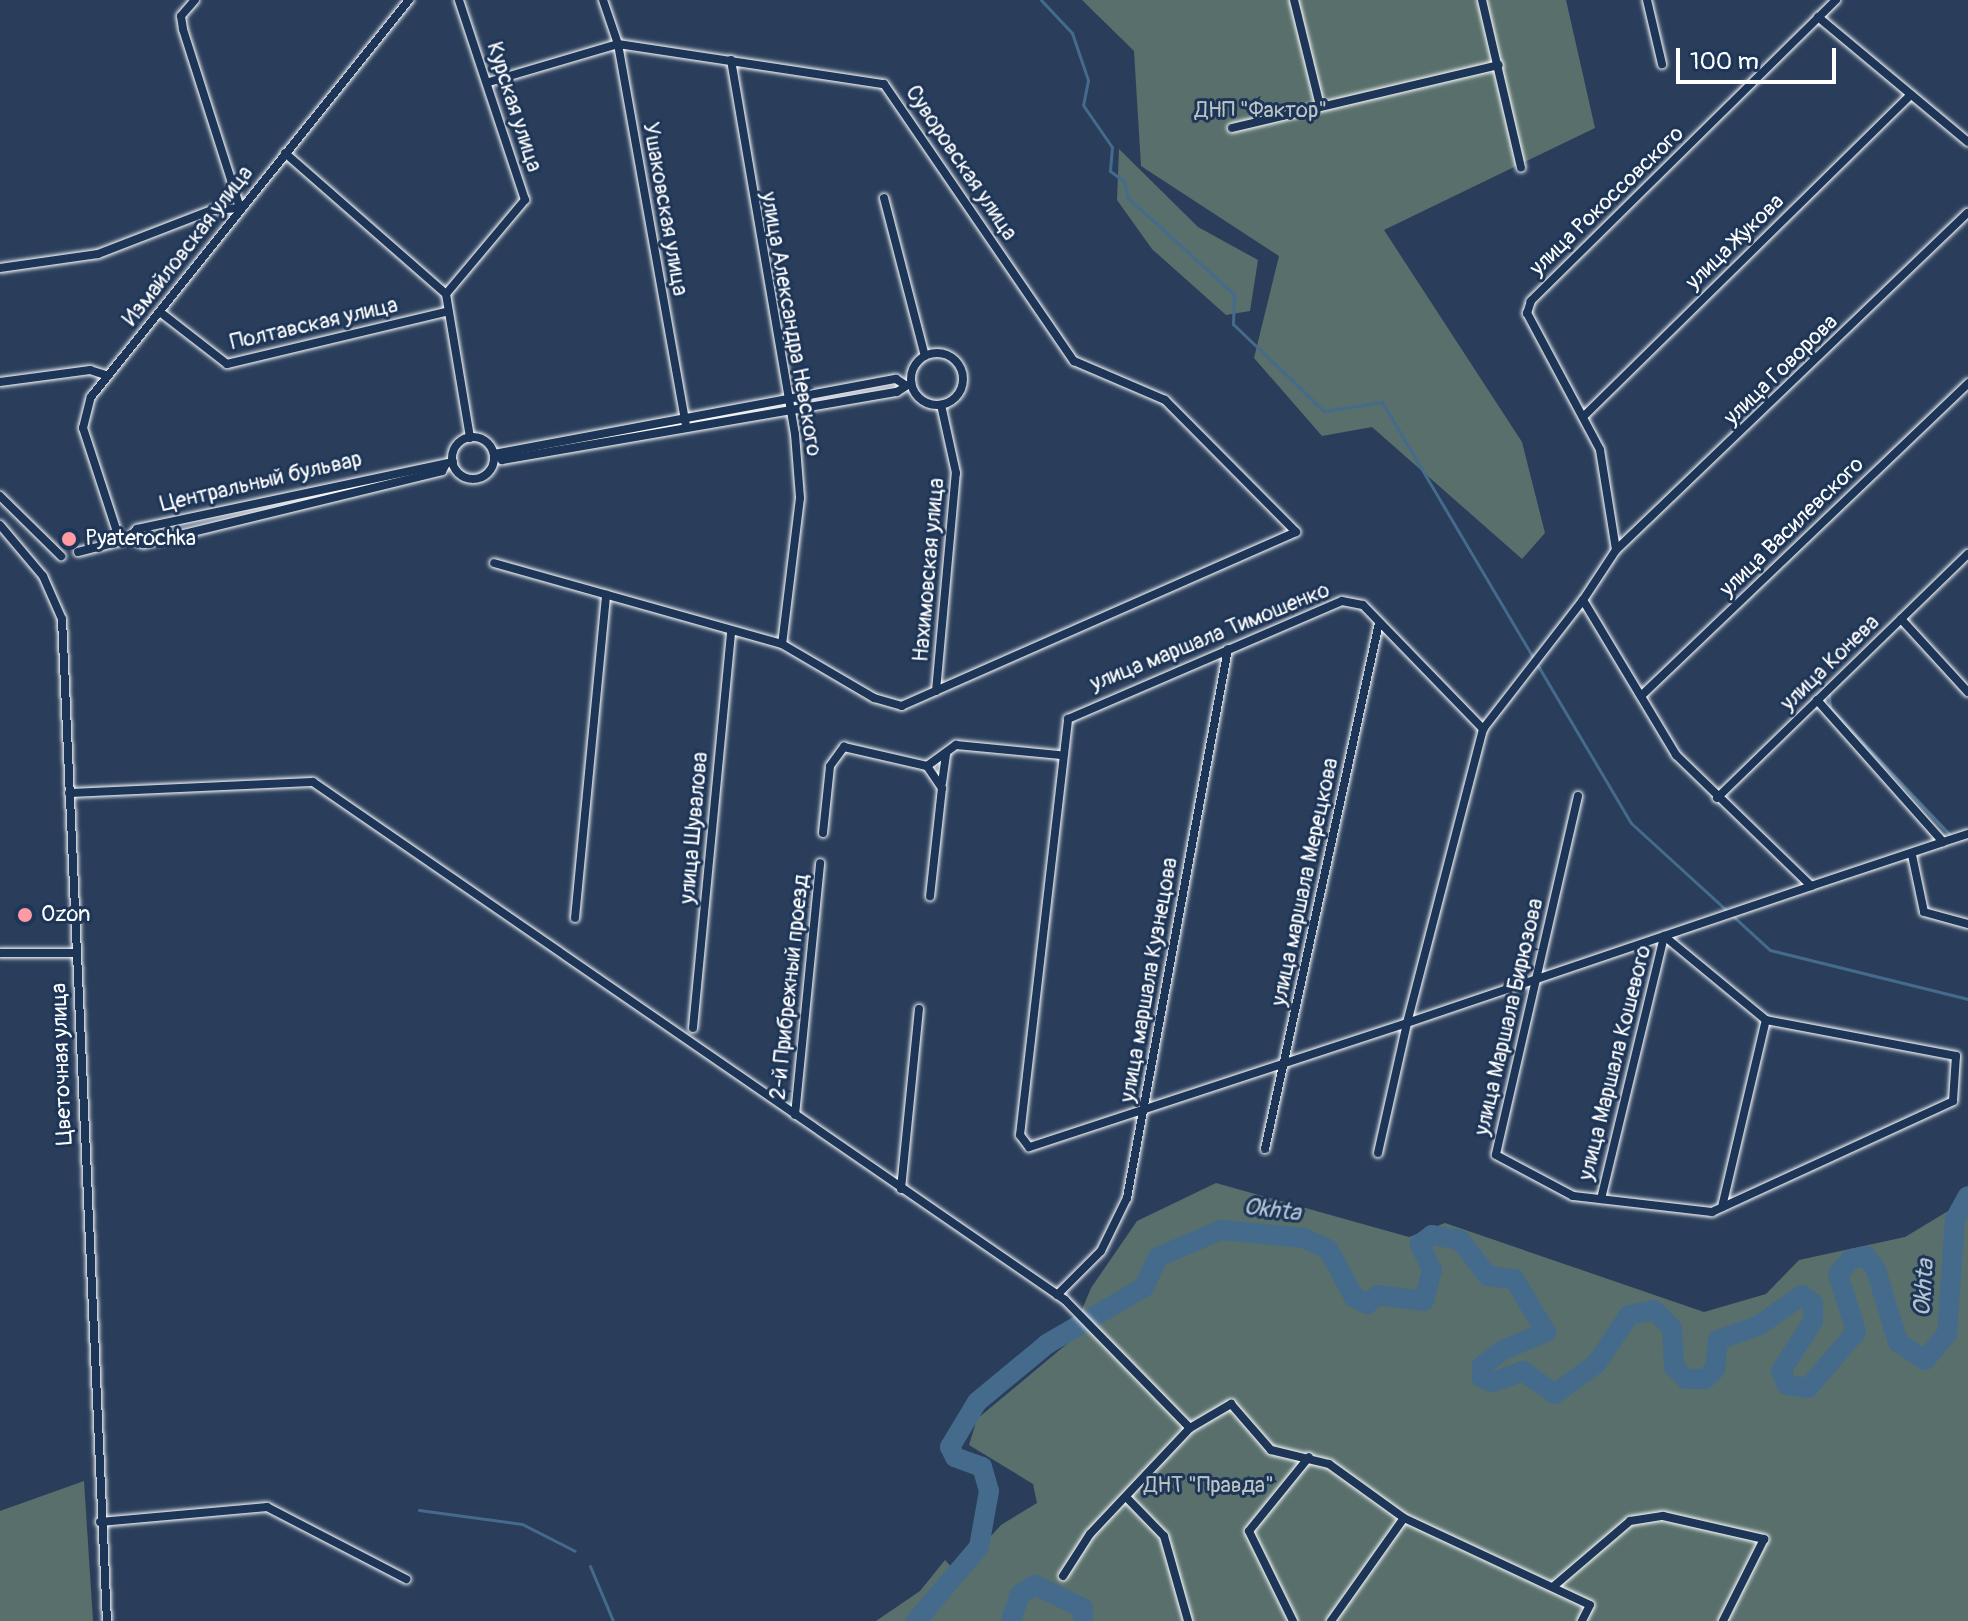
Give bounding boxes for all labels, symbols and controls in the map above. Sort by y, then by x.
scale bar [1680,32,1840,82]
street label: Курская улица [481,39,547,175]
text: 100 m [1690,47,1759,76]
street label: Суворовская улица [899,80,1023,246]
park label: ДНП "Фактор" [1195,98,1327,124]
street label: Ушаковская улица [637,120,693,298]
street label: улица Рокоссовского [1524,121,1690,281]
street label: Измайловская улица [117,161,259,331]
street label: улица Жукова [1680,189,1790,295]
street label: улица Александра Невского [755,190,827,458]
street label: Полтавская улица [228,292,400,356]
street label: улица Говорова [1719,309,1843,431]
street label: Центральный бульвар [157,446,365,518]
street label: улица Василевского [1714,451,1870,603]
street label: Нахимовская улица [908,477,950,663]
place label: Pyaterochka [85,526,196,552]
marker: Pyaterochka [60,530,78,548]
street label: улица маршала Тимошенко [1086,577,1334,697]
street label: улица Конева [1775,609,1885,717]
street label: улица Шувалова [674,751,714,905]
street label: улица маршала Мерецкова [1266,756,1344,1008]
street label: улица маршала Кузнецова [1114,856,1184,1104]
street label: 2-й Прибрежный проезд [765,873,815,1101]
street label: улица Маршала Бирюзова [1469,896,1549,1138]
place label: Ozon [41,902,90,928]
marker: Ozon [16,906,34,924]
street label: улица Маршала Кошевого [1573,943,1657,1183]
street label: Цветочная улица [46,982,78,1146]
water label: Okhta [1242,1192,1302,1228]
water label: Okhta [1908,1258,1940,1318]
park label: ДНТ "Правда" [1144,1473,1274,1499]

